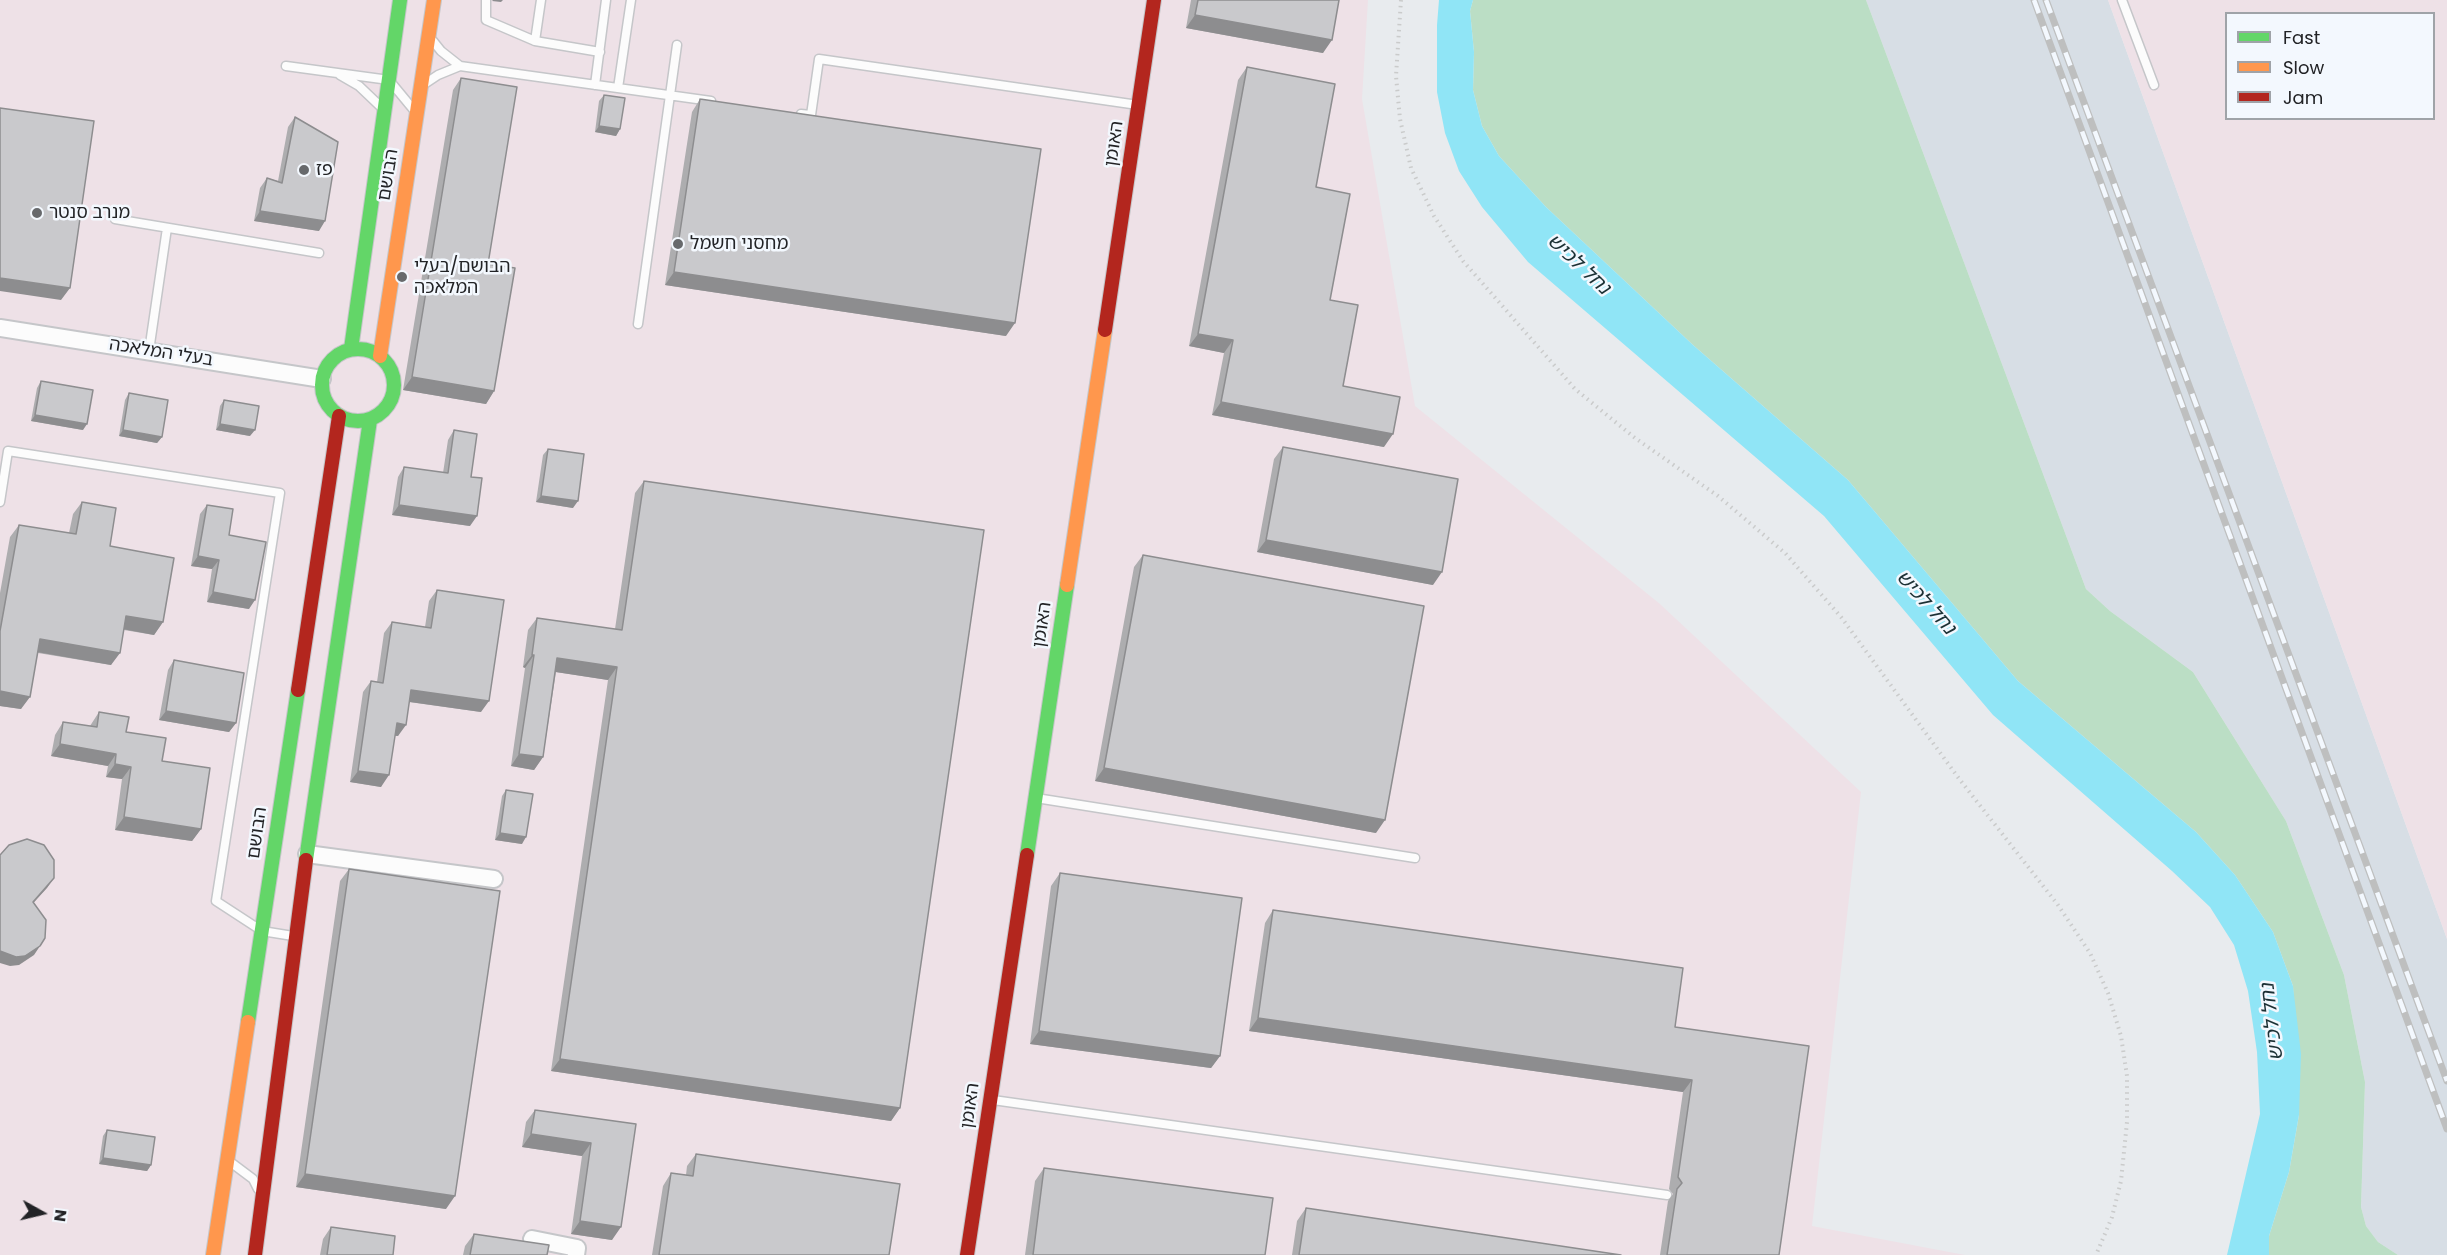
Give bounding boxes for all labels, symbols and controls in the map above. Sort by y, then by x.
legend [2225,12,2435,120]
text: Fast [2283,25,2320,50]
text: Slow [2283,55,2324,80]
text: Jam [2283,85,2323,110]
street label: האומן [1101,120,1129,168]
street label: הבושם [374,147,404,203]
place label: פז [316,159,333,181]
marker: פז [297,163,311,177]
place label: מנרב סנטר [49,202,130,224]
marker: מנרב סנטר [30,206,44,220]
water label: נחל לכיש [1541,230,1615,300]
place label: מחסני חשמל [690,233,788,255]
marker: מחסני חשמל [671,237,685,251]
place label: הבושם/בעלי המלאכה [414,256,511,298]
marker: הבושם/בעלי המלאכה [395,270,409,284]
street label: בעלי המלאכה [108,334,214,372]
water label: נחל לכיש [1890,566,1960,640]
street label: האומן [1029,601,1057,649]
street label: הבושם [244,806,272,860]
water label: נחל לכיש [2256,982,2290,1062]
street label: האומן [957,1082,985,1130]
north arrow [12,1183,72,1243]
text: N [48,1208,73,1223]

